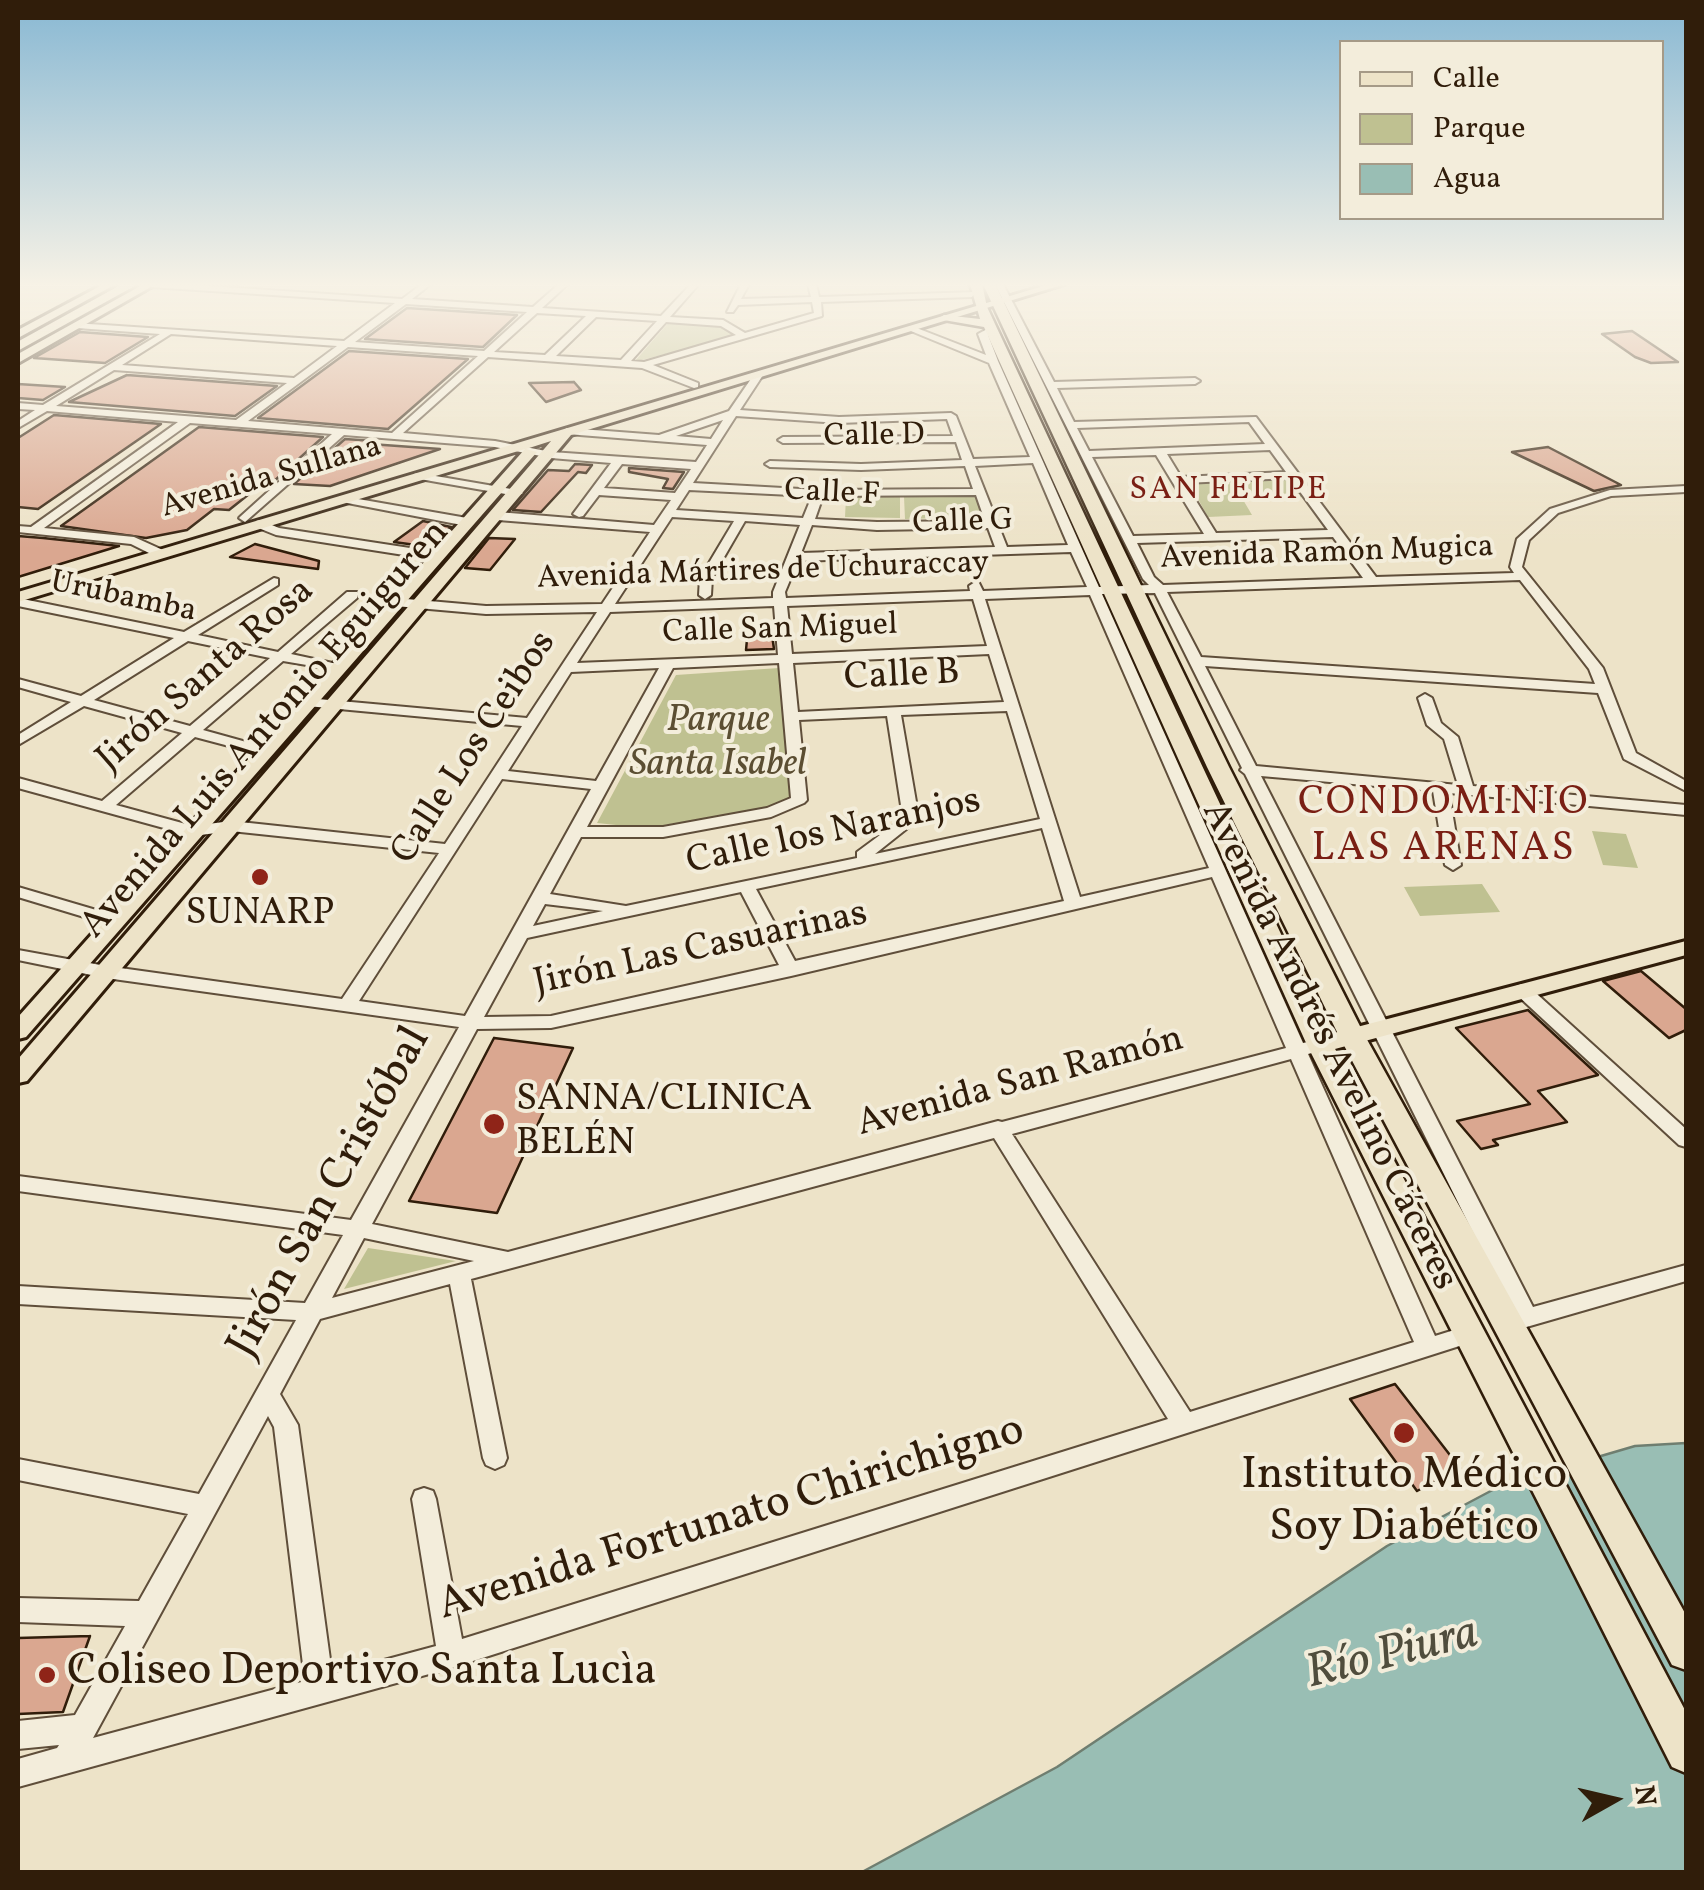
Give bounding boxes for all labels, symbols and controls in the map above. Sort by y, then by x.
legend [1339,40,1664,220]
text: Calle [1433,58,1500,100]
text: Parque [1433,108,1525,150]
text: Agua [1433,158,1501,200]
street label: Calle D [823,418,925,458]
street label: Avenida Sullana [157,429,387,529]
street label: Calle F [783,473,881,517]
district label: SAN FELIPE [1129,473,1329,511]
street label: Calle G [912,503,1014,545]
street label: Avenida Luis Antonio Eguiguren [73,512,461,950]
street label: Avenida Ramón Mugica [1160,530,1494,580]
street label: Avenida Mártires de Uchuraccay [536,546,990,600]
street label: Urubamba [47,565,199,633]
street label: Jirón Santa Rosa [89,570,325,784]
street label: Calle San Miguel [662,608,898,654]
street label: Calle Los Ceibos [384,624,568,874]
street label: Calle B [843,652,961,704]
park label: Parque Santa Isabel [629,700,807,789]
street label: Calle los Naranjos [683,781,985,887]
district label: CONDOMINIO LAS ARENAS [1298,782,1590,876]
street label: Avenida Andrés Avelino Cáceres [1189,796,1465,1298]
marker: SUNARP [249,866,271,888]
place label: SUNARP [186,893,334,939]
street label: Jirón Las Casuarinas [530,893,872,1009]
street label: Jirón San Cristóbal [219,1019,445,1369]
street label: Avenida San Ramón [853,1019,1189,1149]
place label: SANNA/CLINICA BELÉN [516,1079,812,1168]
marker: SANNA/CLINICA BELÉN [481,1111,507,1137]
street label: Avenida Fortunato Chirichigno [432,1406,1032,1636]
marker: Instituto Médico Soy Diabético [1391,1420,1417,1446]
place label: Instituto Médico Soy Diabético [1241,1452,1567,1558]
water label: Río Piura [1301,1608,1485,1706]
place label: Coliseo Deportivo Santa Lucìa [67,1648,657,1702]
marker: Coliseo Deportivo Santa Lucìa [36,1664,58,1686]
north arrow [1564,1750,1664,1850]
text: N [1623,1783,1665,1809]

